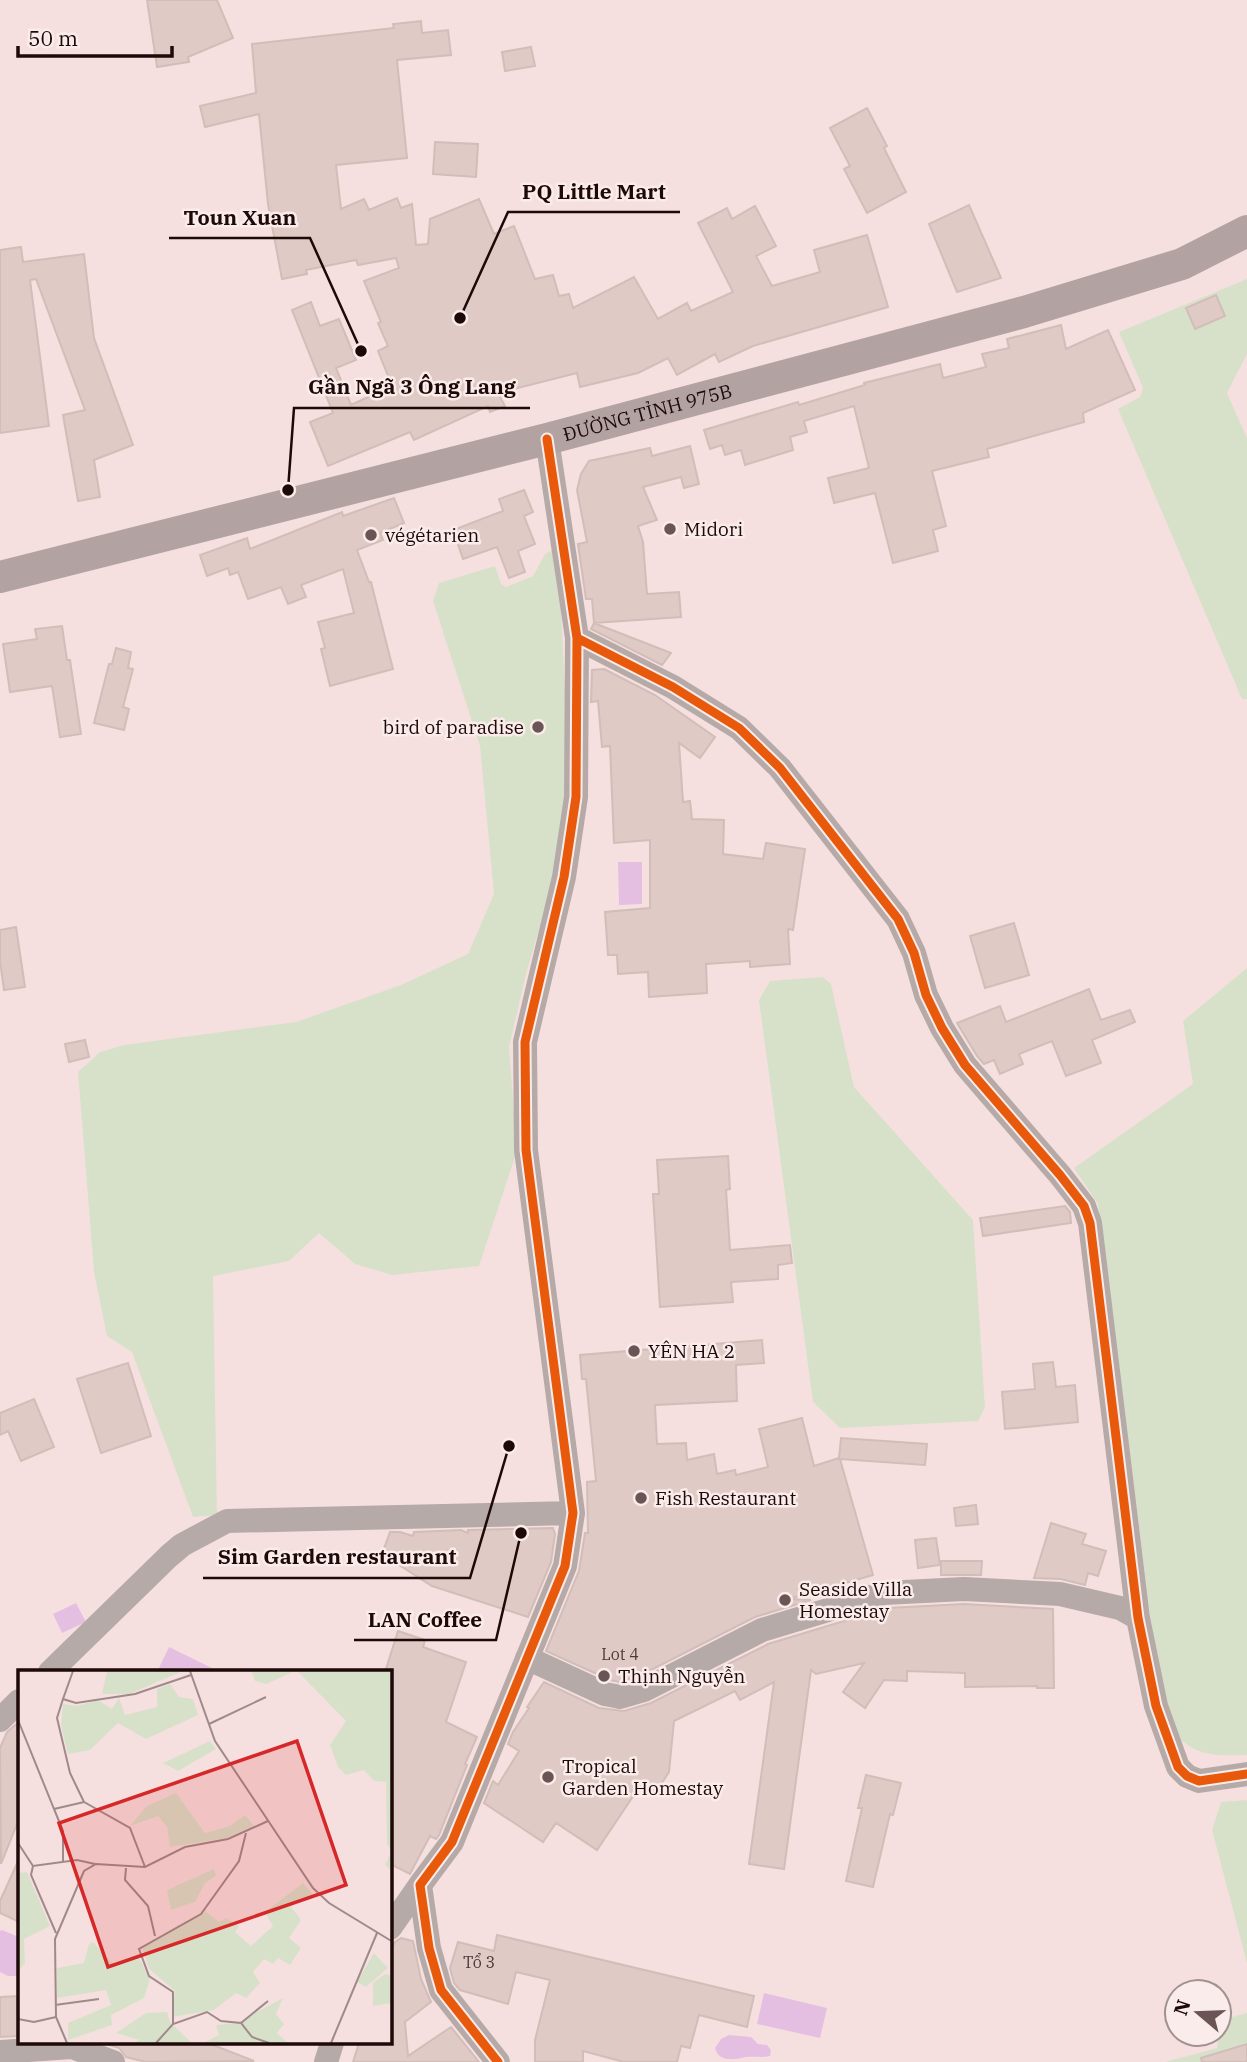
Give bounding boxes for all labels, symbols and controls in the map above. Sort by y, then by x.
scale bar [18,14,172,58]
text: 50 m [28,24,78,52]
callout: PQ Little Mart [508,170,680,212]
text: PQ Little Mart [522,177,666,205]
callout: Toun Xuan [169,196,310,238]
text: Toun Xuan [184,203,297,231]
callout: Gần Ngã 3 Ông Lang [294,366,530,408]
text: Gần Ngã 3 Ông Lang [308,372,517,400]
street label: ĐƯỜNG TỈNH 975B [560,378,735,446]
place label: Midori [684,517,743,541]
marker: Midori [662,521,678,537]
place label: végétarien [385,523,479,547]
marker: végétarien [363,527,379,543]
place label: bird of paradise [383,715,524,739]
marker: bird of paradise [530,719,546,735]
place label: YÊN HA 2 [648,1339,735,1363]
marker: YÊN HA 2 [626,1343,642,1359]
place label: Fish Restaurant [655,1486,796,1510]
marker: Fish Restaurant [633,1490,649,1506]
callout: Sim Garden restaurant [203,1536,470,1578]
text: Sim Garden restaurant [218,1542,456,1570]
place label: Seaside Villa Homestay [799,1577,912,1623]
marker: Seaside Villa Homestay [777,1592,793,1608]
callout: LAN Coffee [354,1598,496,1640]
text: LAN Coffee [368,1605,482,1633]
house number: Lot 4 [601,1644,639,1664]
place label: Thịnh Nguyễn [618,1664,746,1688]
marker: Thịnh Nguyễn [596,1668,612,1684]
inset map [18,1670,392,2044]
place label: Tropical Garden Homestay [562,1754,724,1800]
marker: Tropical Garden Homestay [540,1769,556,1785]
house number: Tổ 3 [463,1952,495,1972]
north arrow [1163,1978,1233,2048]
text: N [1168,1996,1196,2018]

